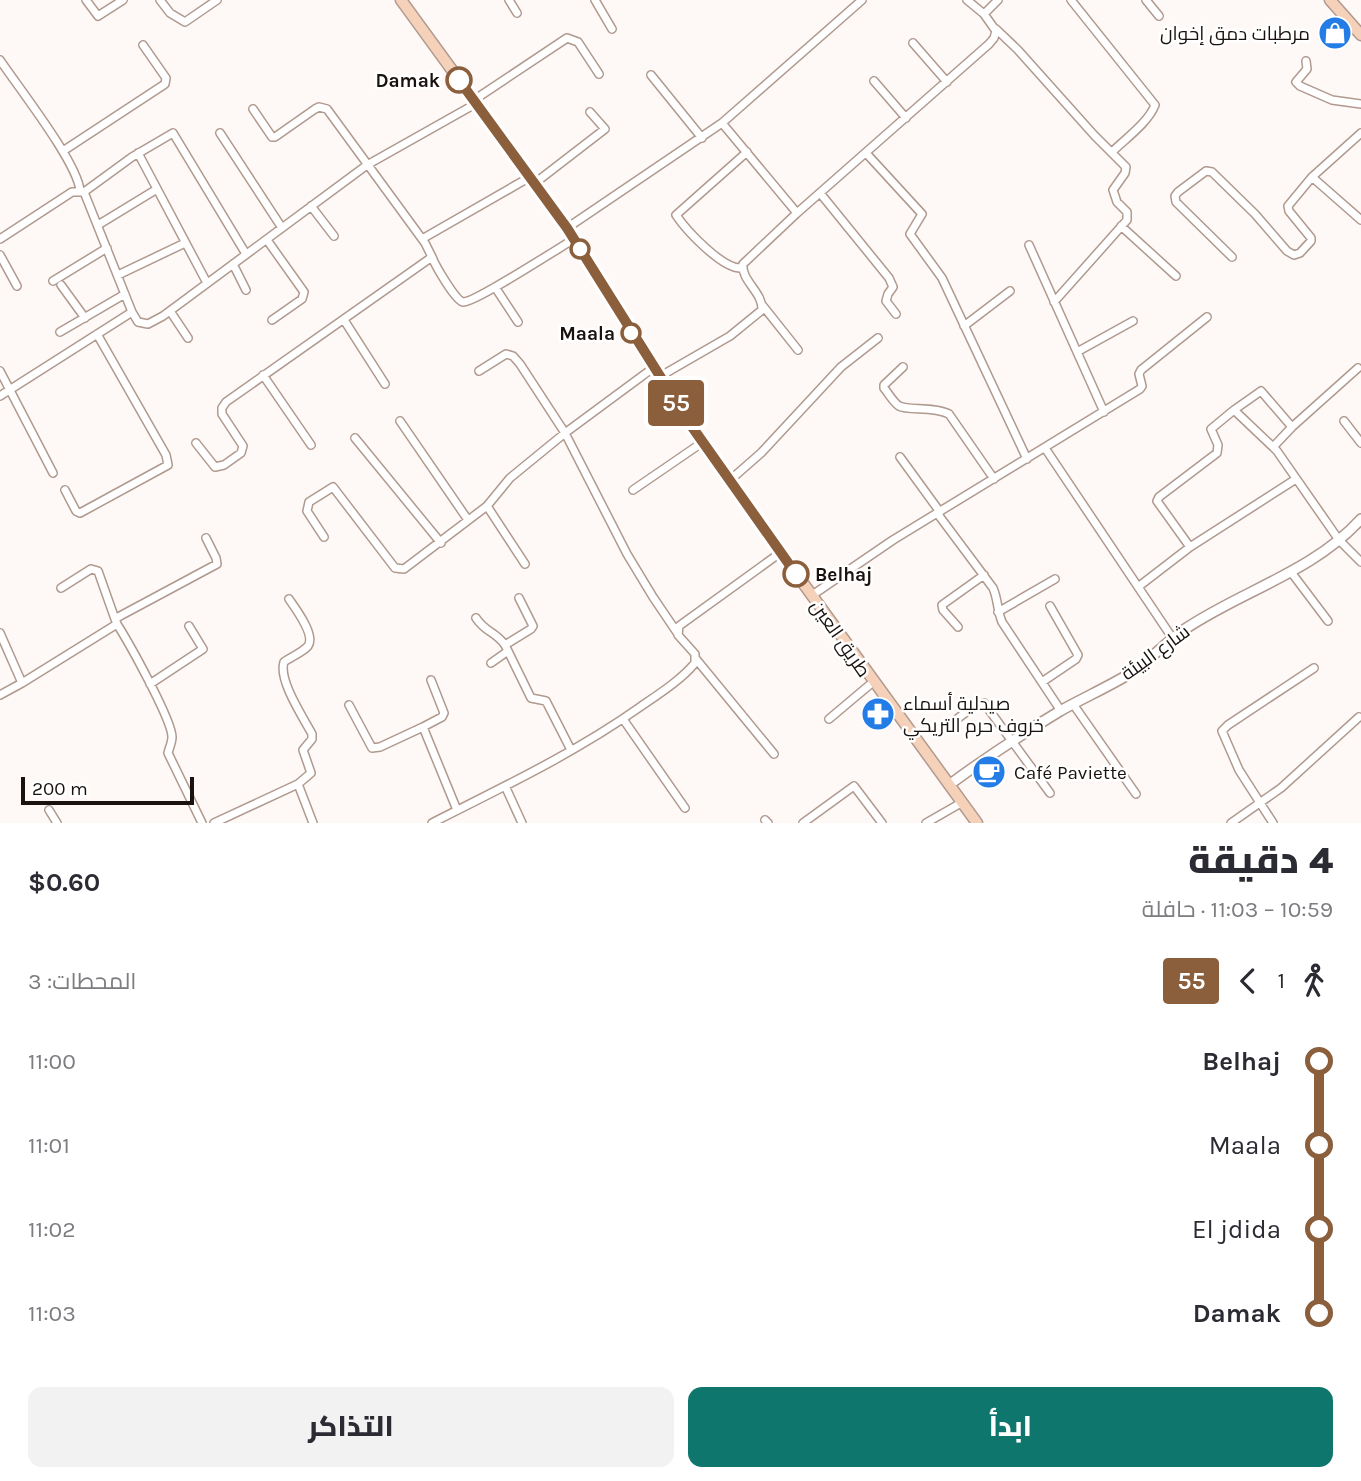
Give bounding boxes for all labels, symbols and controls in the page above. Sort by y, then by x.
shop icon: مرطبات دمق إخوان [1316,14,1354,52]
place label: مرطبات دمق إخوان [1160,23,1310,46]
marker: Damak [446,67,472,93]
place label: Damak [375,70,440,92]
unlabelled marker [570,239,590,259]
place label: Maala [559,323,615,345]
marker: Maala [621,323,641,343]
line badge: 55 [644,380,708,426]
text: 55 [662,389,690,417]
marker: Belhaj [783,561,809,587]
place label: Belhaj [815,564,873,586]
street label: طريق العين [805,596,875,682]
street label: شارع البيئة [1117,621,1195,687]
place label: صيدلية أسماء خروف حرم التريكي [903,692,1044,740]
pharmacy icon: صيدلية أسماء خروف حرم التريكي [859,695,897,733]
cafe icon: Café Paviette [970,753,1008,791]
place label: Café Paviette [1014,762,1127,784]
scale bar [21,774,194,806]
text: 200 m [32,778,88,800]
text: 4 دقيقة [1188,838,1333,883]
text: $0.60 [28,867,100,898]
text: 10:59 – 11:03 · حافلة [1142,896,1333,923]
icon: back [1229,962,1267,1000]
icon: walk [1295,962,1333,1000]
text: 55 [1177,967,1205,995]
text: 1 [1277,967,1285,994]
text: المحطات: 3 [28,968,136,995]
text: Belhaj [1202,1046,1281,1077]
text: 11:00 [28,1048,76,1075]
text: Maala [1209,1130,1281,1161]
text: 11:01 [28,1132,70,1159]
text: El jdida [1192,1214,1281,1245]
text: 11:02 [28,1216,75,1243]
text: Damak [1193,1298,1281,1329]
text: 11:03 [28,1300,76,1327]
button: التذاكر [28,1387,674,1467]
button: ابدأ [688,1387,1333,1467]

